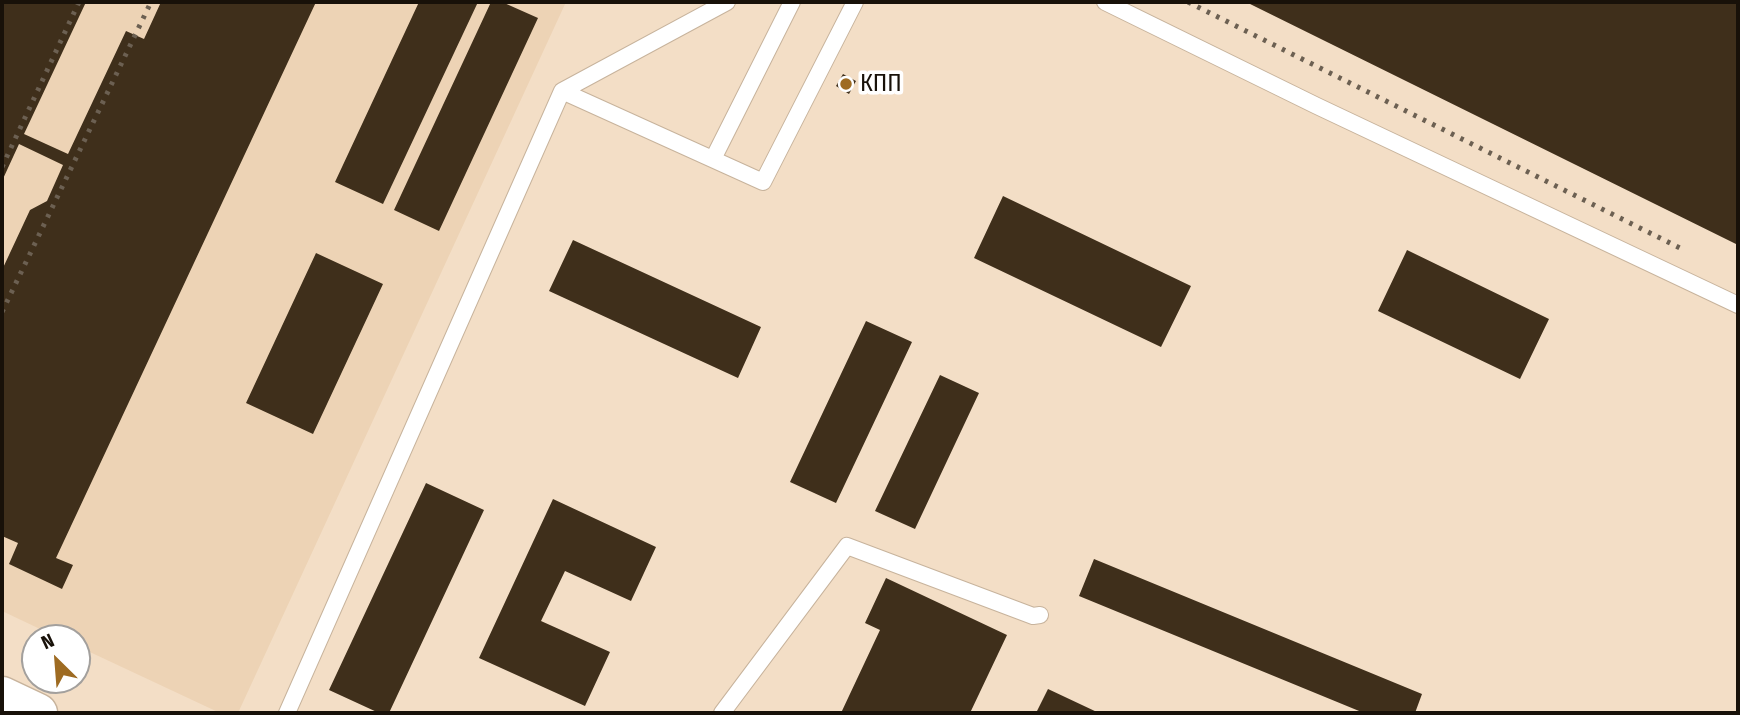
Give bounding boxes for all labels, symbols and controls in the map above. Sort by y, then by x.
place label: КПП [860,70,902,98]
marker: КПП [838,76,854,92]
north arrow [21,624,91,694]
text: N [38,629,58,654]

